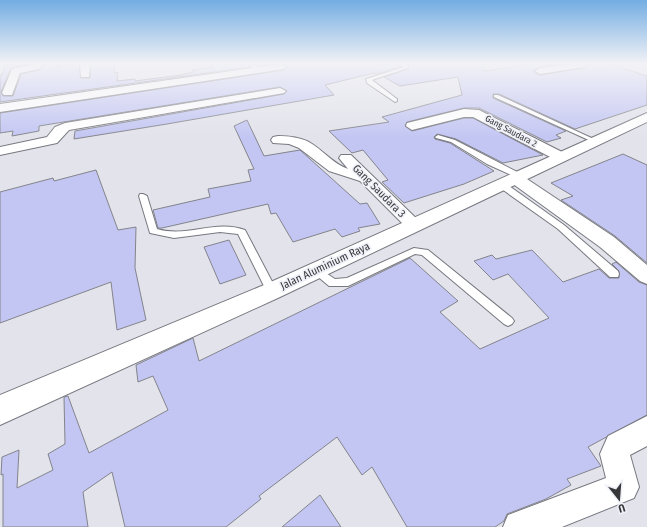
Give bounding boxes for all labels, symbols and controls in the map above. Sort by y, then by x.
street label: Gang Saudara 2 [484,113,538,149]
street label: Gang Saudara 3 [350,162,408,220]
street label: Jalan Aluminium Raya [278,240,372,292]
north arrow [599,479,639,519]
text: U [617,501,627,515]

